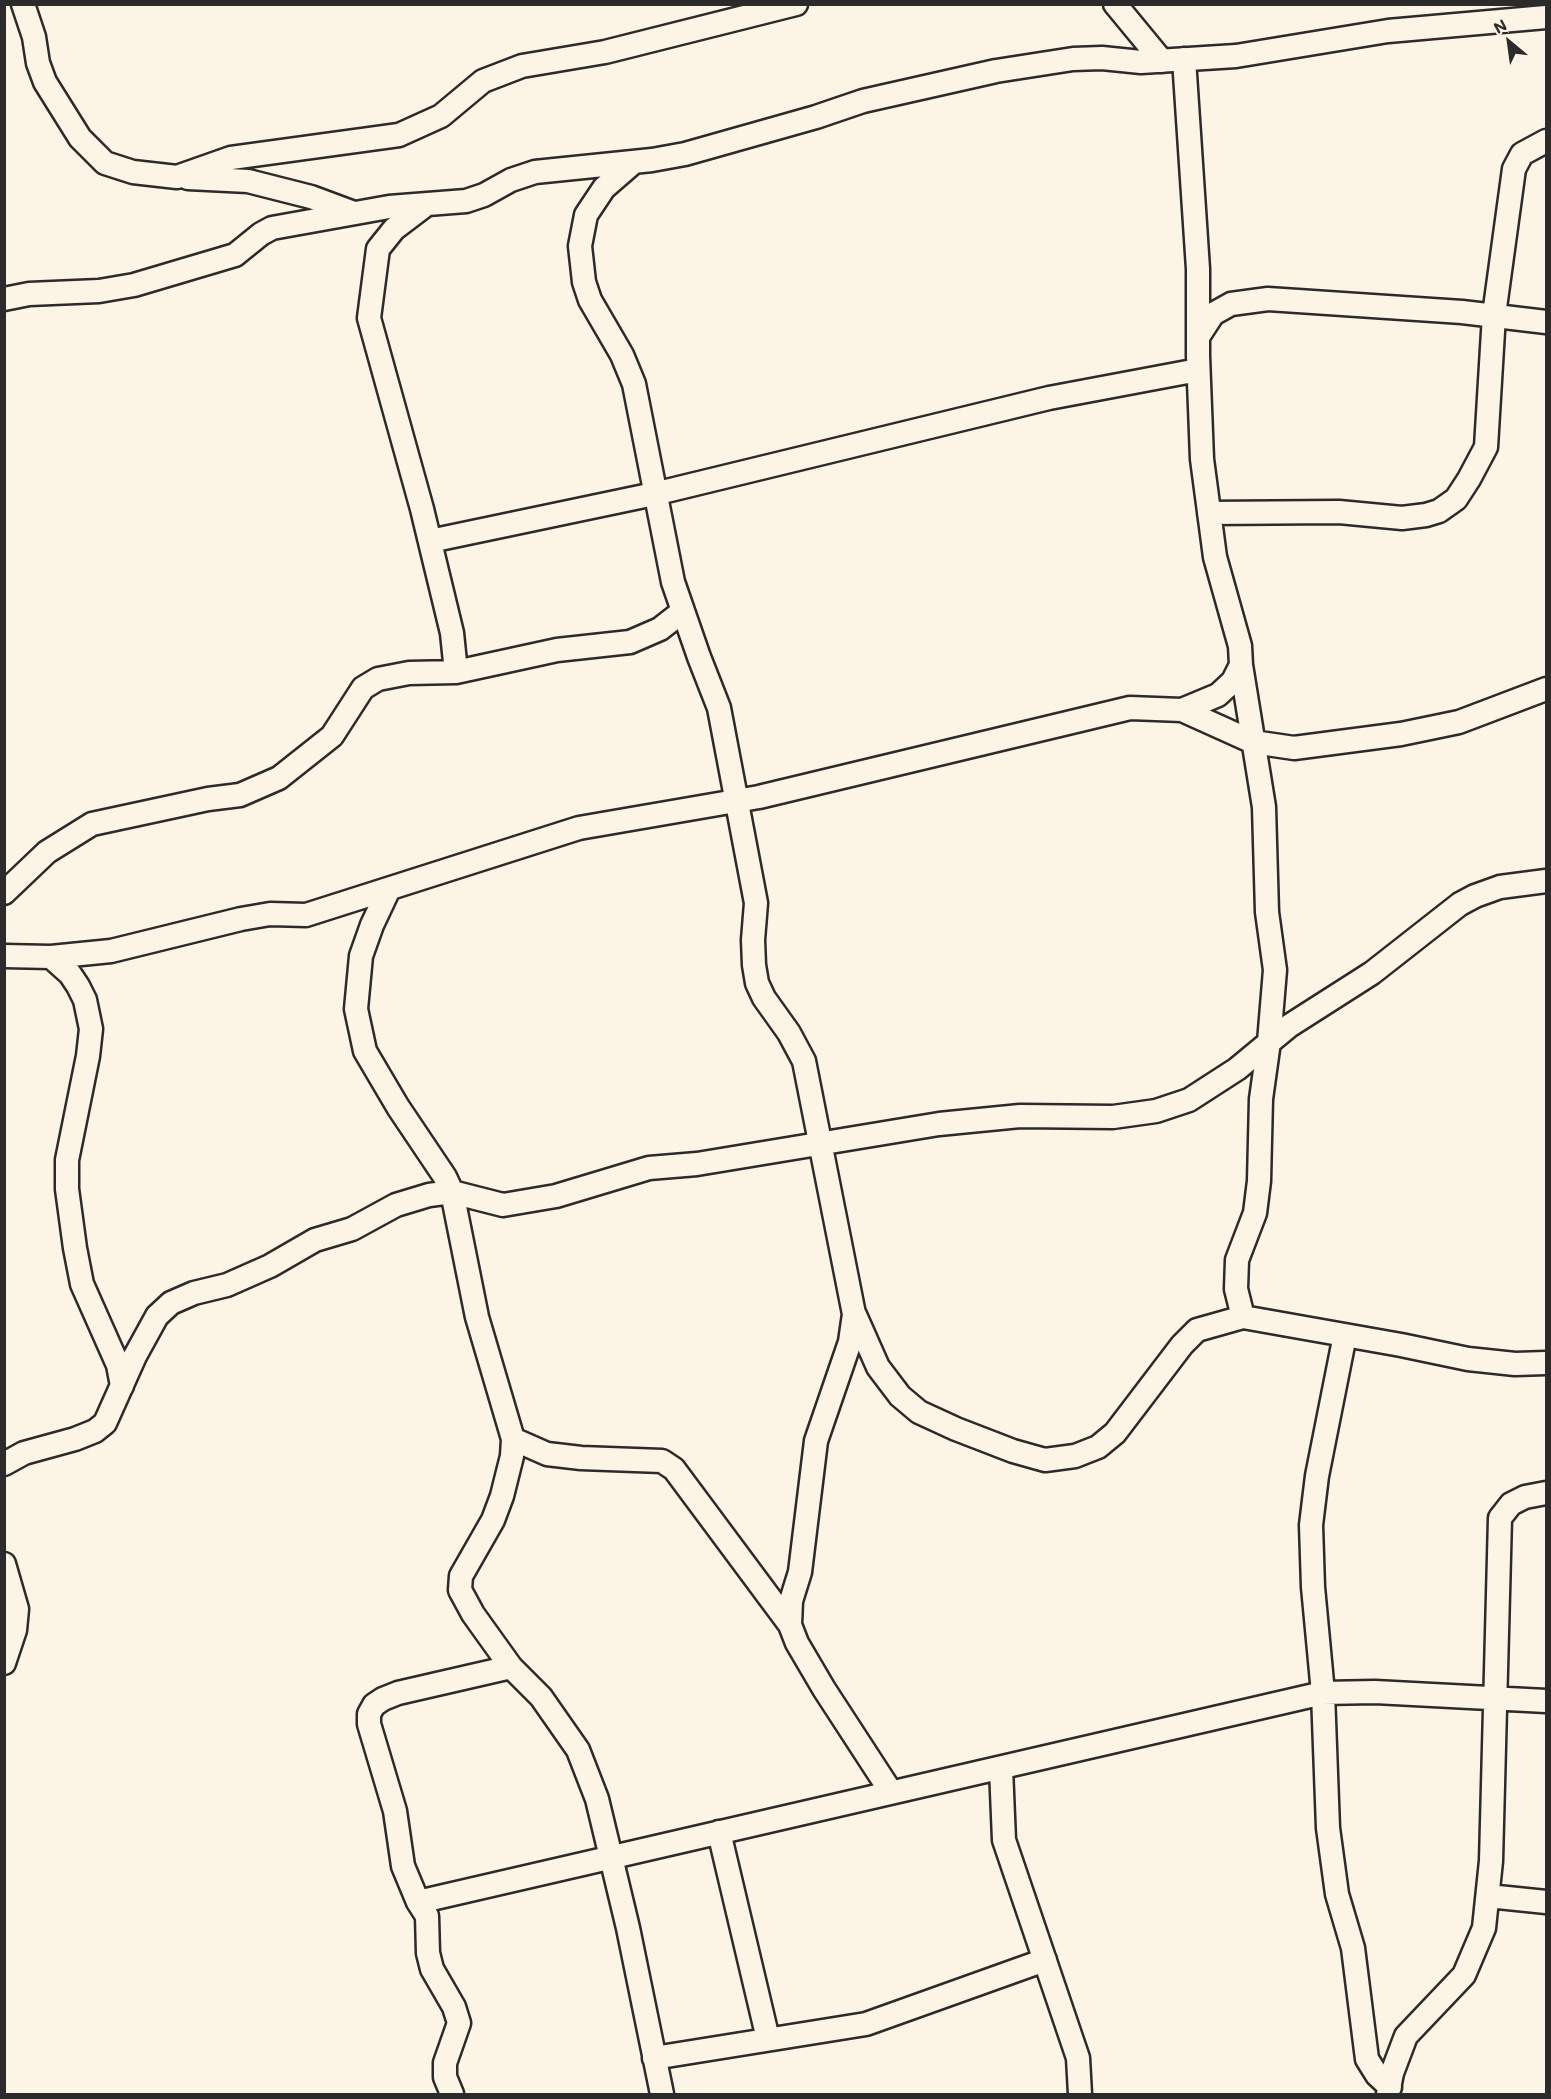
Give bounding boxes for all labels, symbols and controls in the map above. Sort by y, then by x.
north arrow [1479,12,1539,72]
text: N [1490,14,1510,38]

